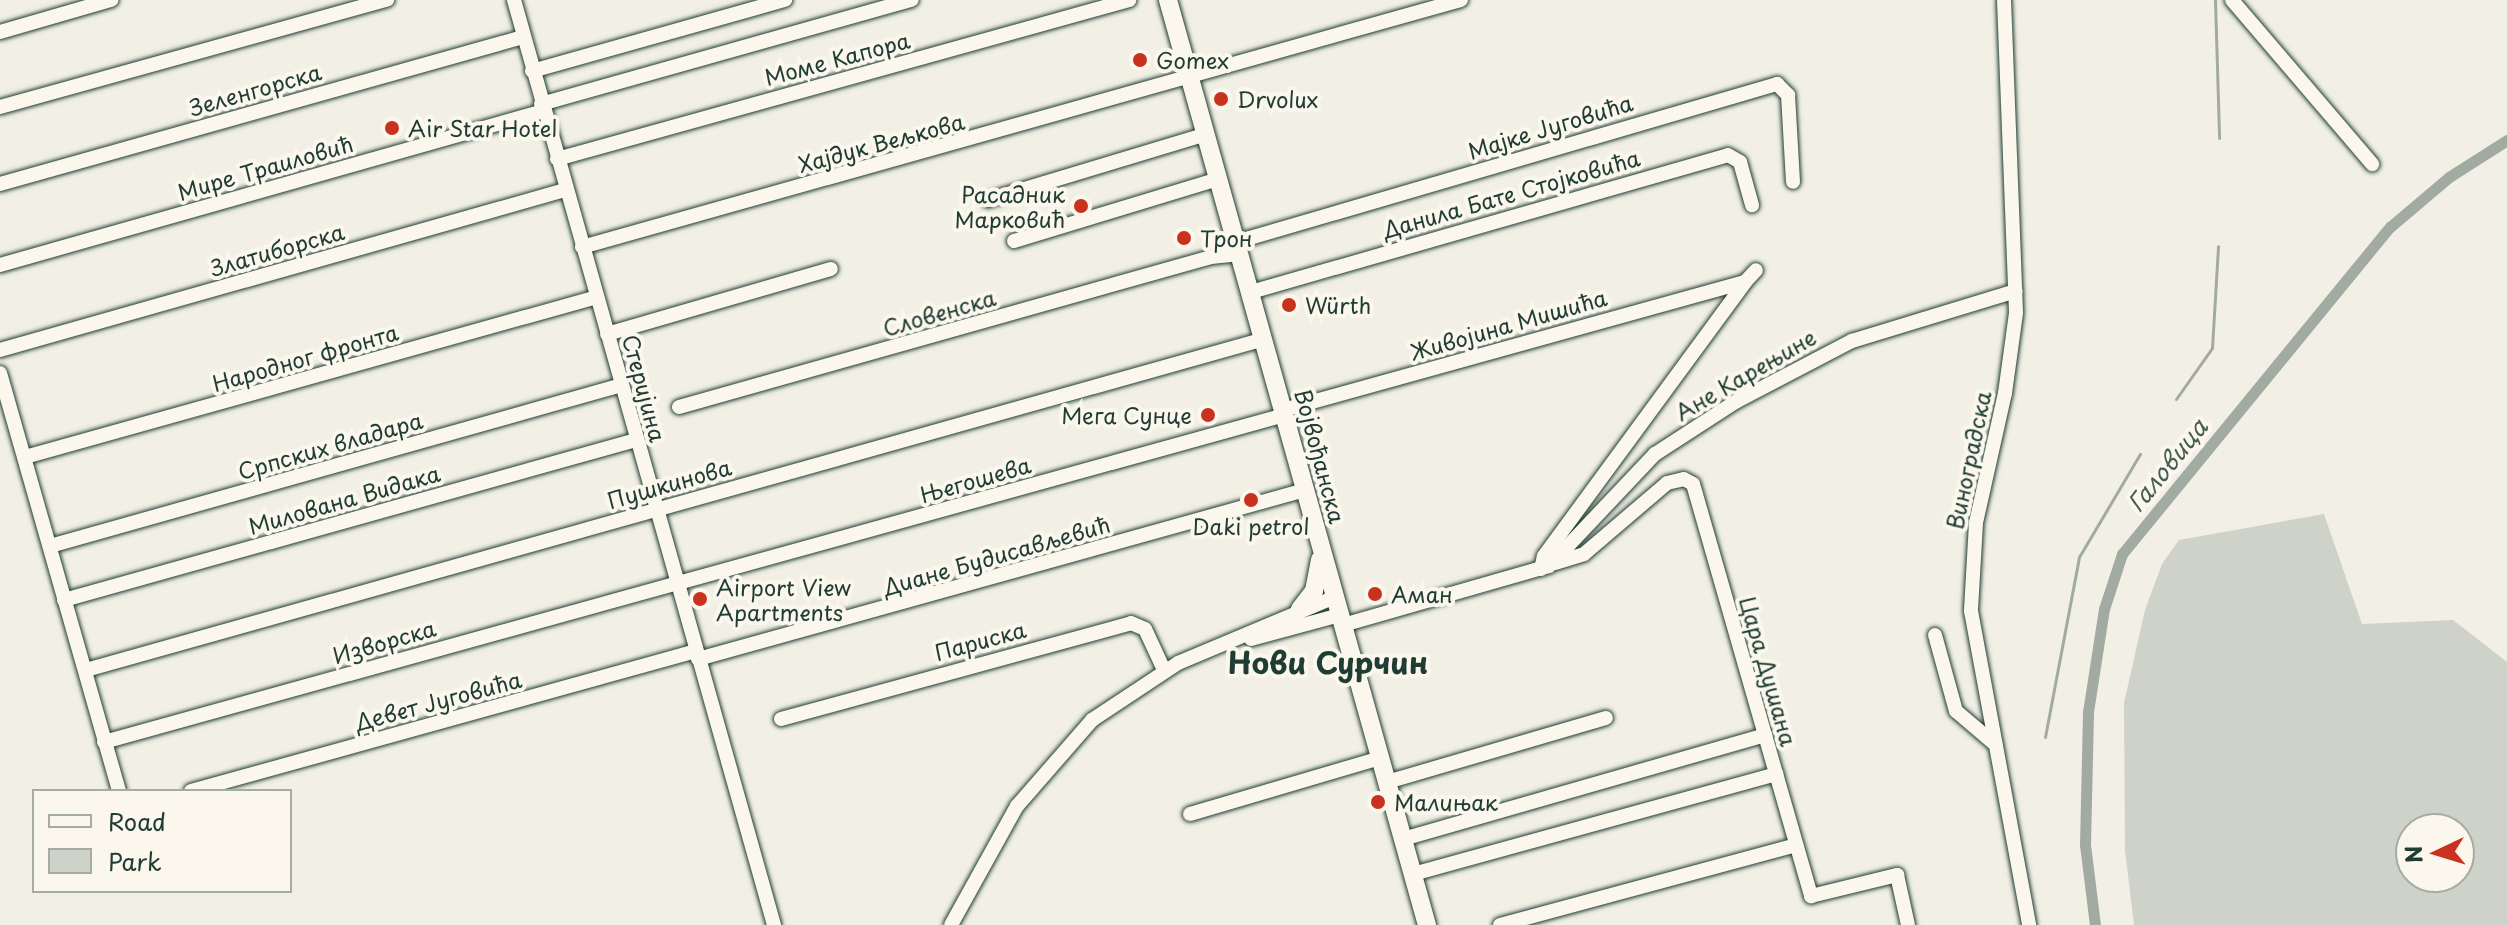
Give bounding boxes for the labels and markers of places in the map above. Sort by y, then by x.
place label: Gomex [1156,47,1229,73]
marker: Gomex [1131,51,1149,69]
place label: Drvolux [1237,86,1318,112]
marker: Drvolux [1212,90,1230,108]
place label: Air Star Hotel [408,115,558,141]
marker: Air Star Hotel [383,119,401,137]
place label: Расадник Марковић [955,180,1065,232]
marker: Расадник Марковић [1072,197,1090,215]
place label: Трон [1200,225,1253,251]
marker: Трон [1175,229,1193,247]
place label: Würth [1305,292,1371,318]
marker: Würth [1280,296,1298,314]
place label: Мега Сунце [1060,402,1192,428]
marker: Мега Сунце [1199,406,1217,424]
marker: Daki petrol [1242,491,1260,509]
place label: Daki petrol [1191,513,1311,539]
place label: Airport View Apartments [716,573,852,624]
place label: Аман [1391,581,1453,607]
marker: Аман [1366,585,1384,603]
marker: Airport View Apartments [691,590,709,608]
place label: Малињак [1394,789,1498,815]
marker: Малињак [1369,793,1387,811]

